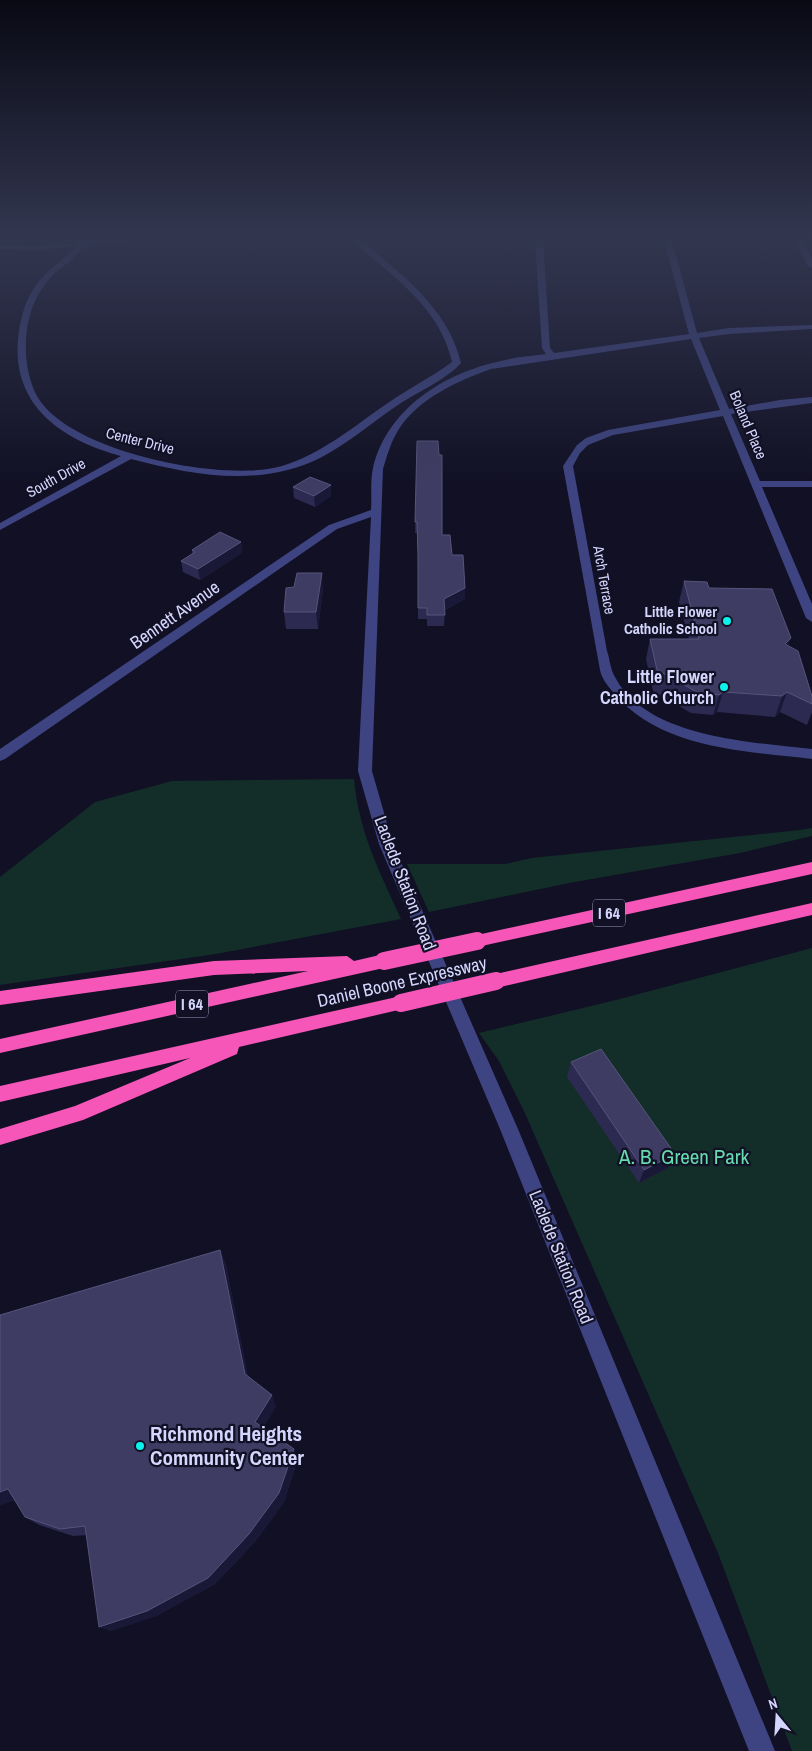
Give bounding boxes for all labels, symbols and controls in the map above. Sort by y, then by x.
street label: Boland Place [725,387,772,462]
street label: Center Drive [104,422,177,459]
street label: South Drive [22,453,89,502]
street label: Arch Terrace [588,543,621,616]
street label: Bennett Avenue [125,575,224,655]
place label: Little Flower Catholic School [624,601,717,639]
marker: Little Flower Catholic School [721,615,733,627]
place label: Little Flower Catholic Church [600,664,714,710]
marker: Little Flower Catholic Church [718,681,730,693]
street label: Laclede Station Road [368,812,443,954]
road number: I 64 [593,900,625,926]
street label: Daniel Boone Expressway [315,950,490,1013]
road number: I 64 [176,991,208,1018]
park label: A. B. Green Park [618,1142,749,1171]
street label: Laclede Station Road [523,1186,600,1327]
place label: Richmond Heights Community Center [150,1419,304,1472]
marker: Richmond Heights Community Center [134,1440,146,1452]
north arrow [752,1691,802,1741]
text: N [766,1694,780,1713]

